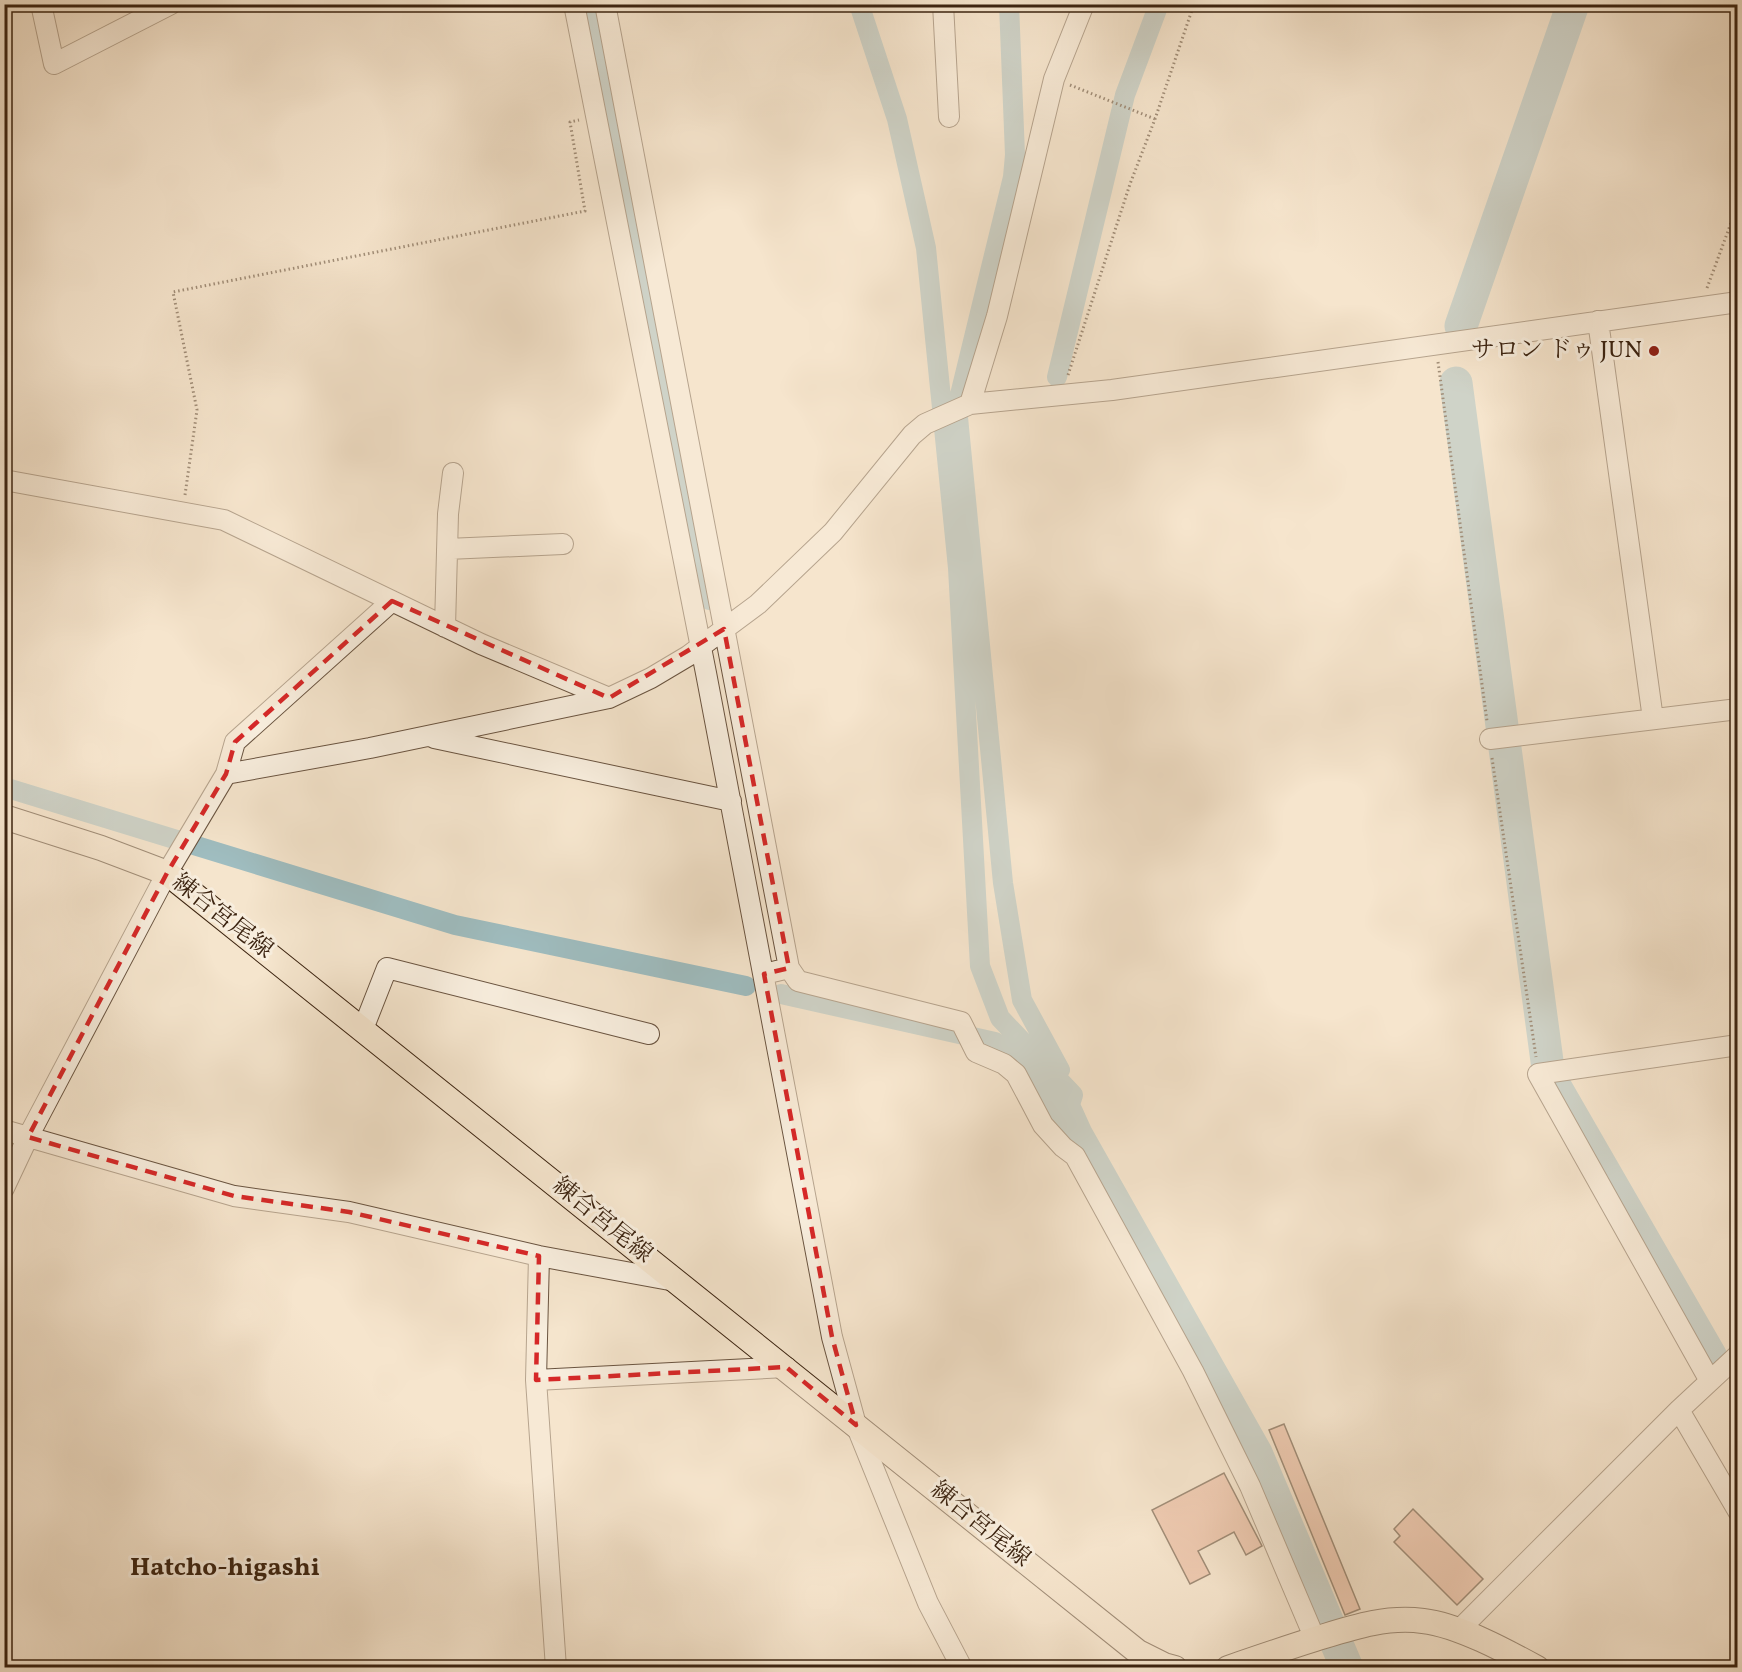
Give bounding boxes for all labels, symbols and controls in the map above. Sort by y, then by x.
place label: サロン ドゥ JUN [1471,334,1642,368]
marker: サロン ドゥ JUN [1647,344,1661,358]
street label: 練合宮尾線 [164,867,280,967]
street label: 練合宮尾線 [545,1170,659,1272]
street label: 練合宮尾線 [923,1474,1037,1576]
district label: Hatcho-higashi [130,1550,320,1586]

